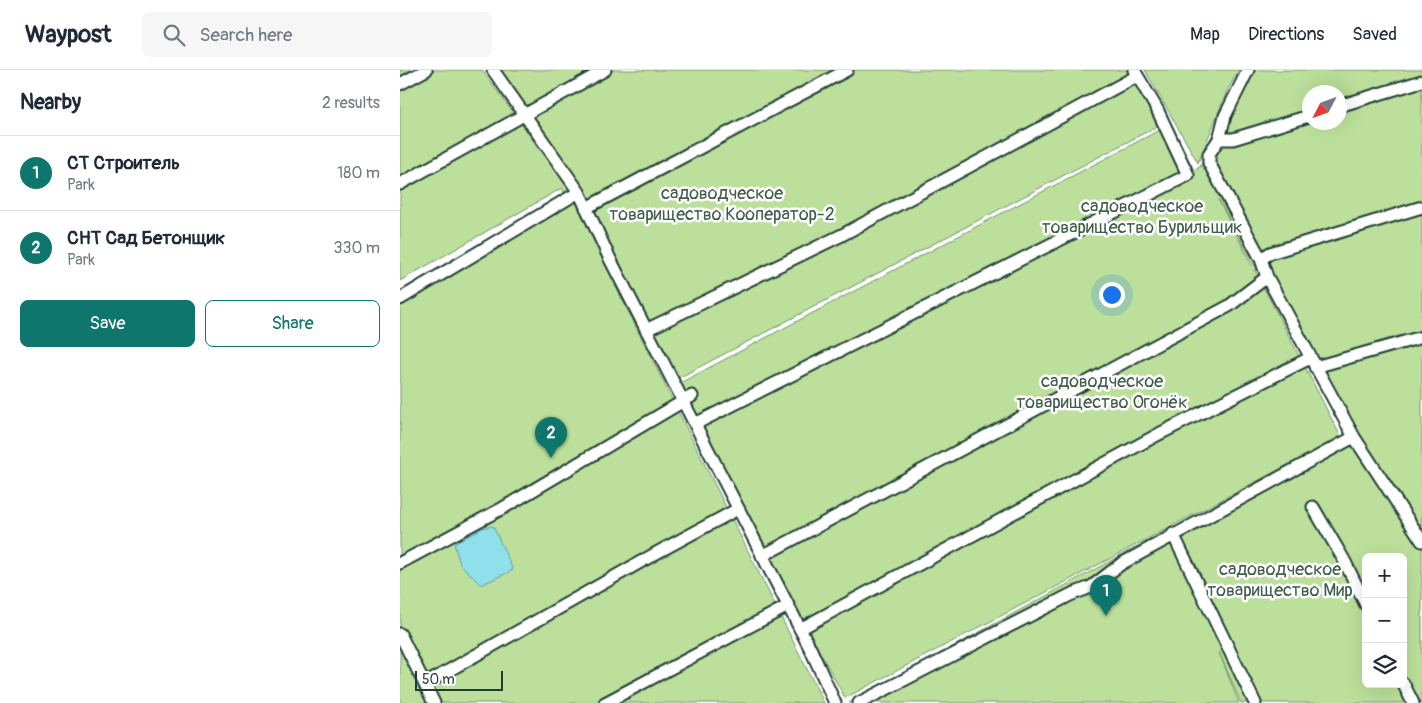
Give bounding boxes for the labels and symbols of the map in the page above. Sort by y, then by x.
north arrow [1302,85,1347,130]
park label: садоводческое товарищество Кооператор-2 [609,182,835,226]
park label: садоводческое товарищество Бурильщик [1042,195,1242,239]
your location [1099,282,1125,308]
park label: садоводческое товарищество Огонёк [1016,370,1188,414]
pin: 2 [535,417,567,458]
park label: садоводческое товарищество Мир [1207,558,1353,602]
pin: 1 [1090,575,1122,616]
scale bar [415,668,502,691]

